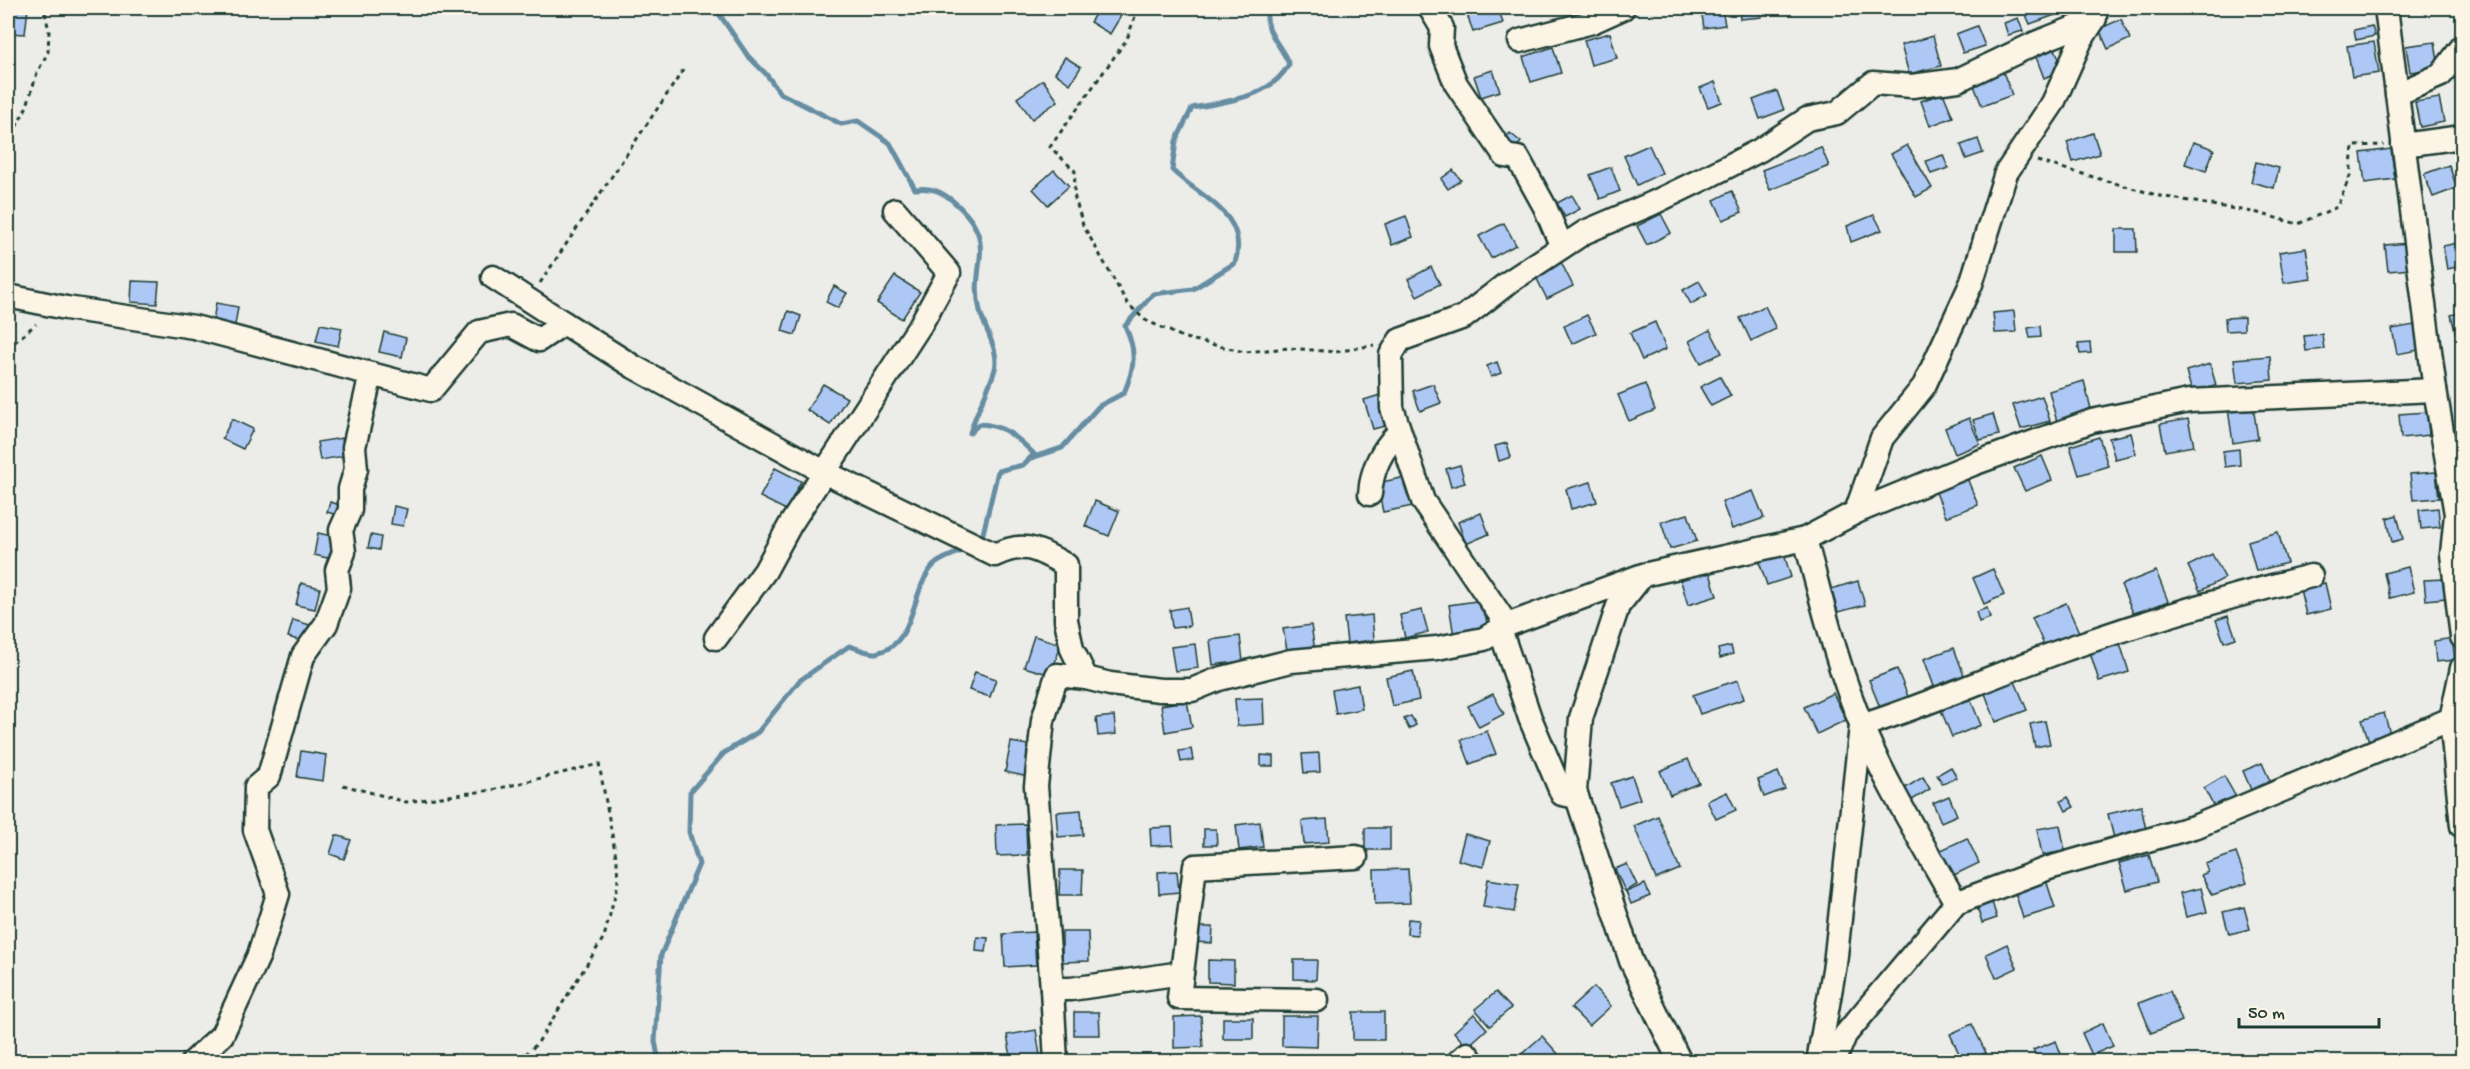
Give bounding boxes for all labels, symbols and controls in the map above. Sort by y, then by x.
scale bar [2239,991,2378,1029]
text: 50 m [2248,1004,2285,1025]

